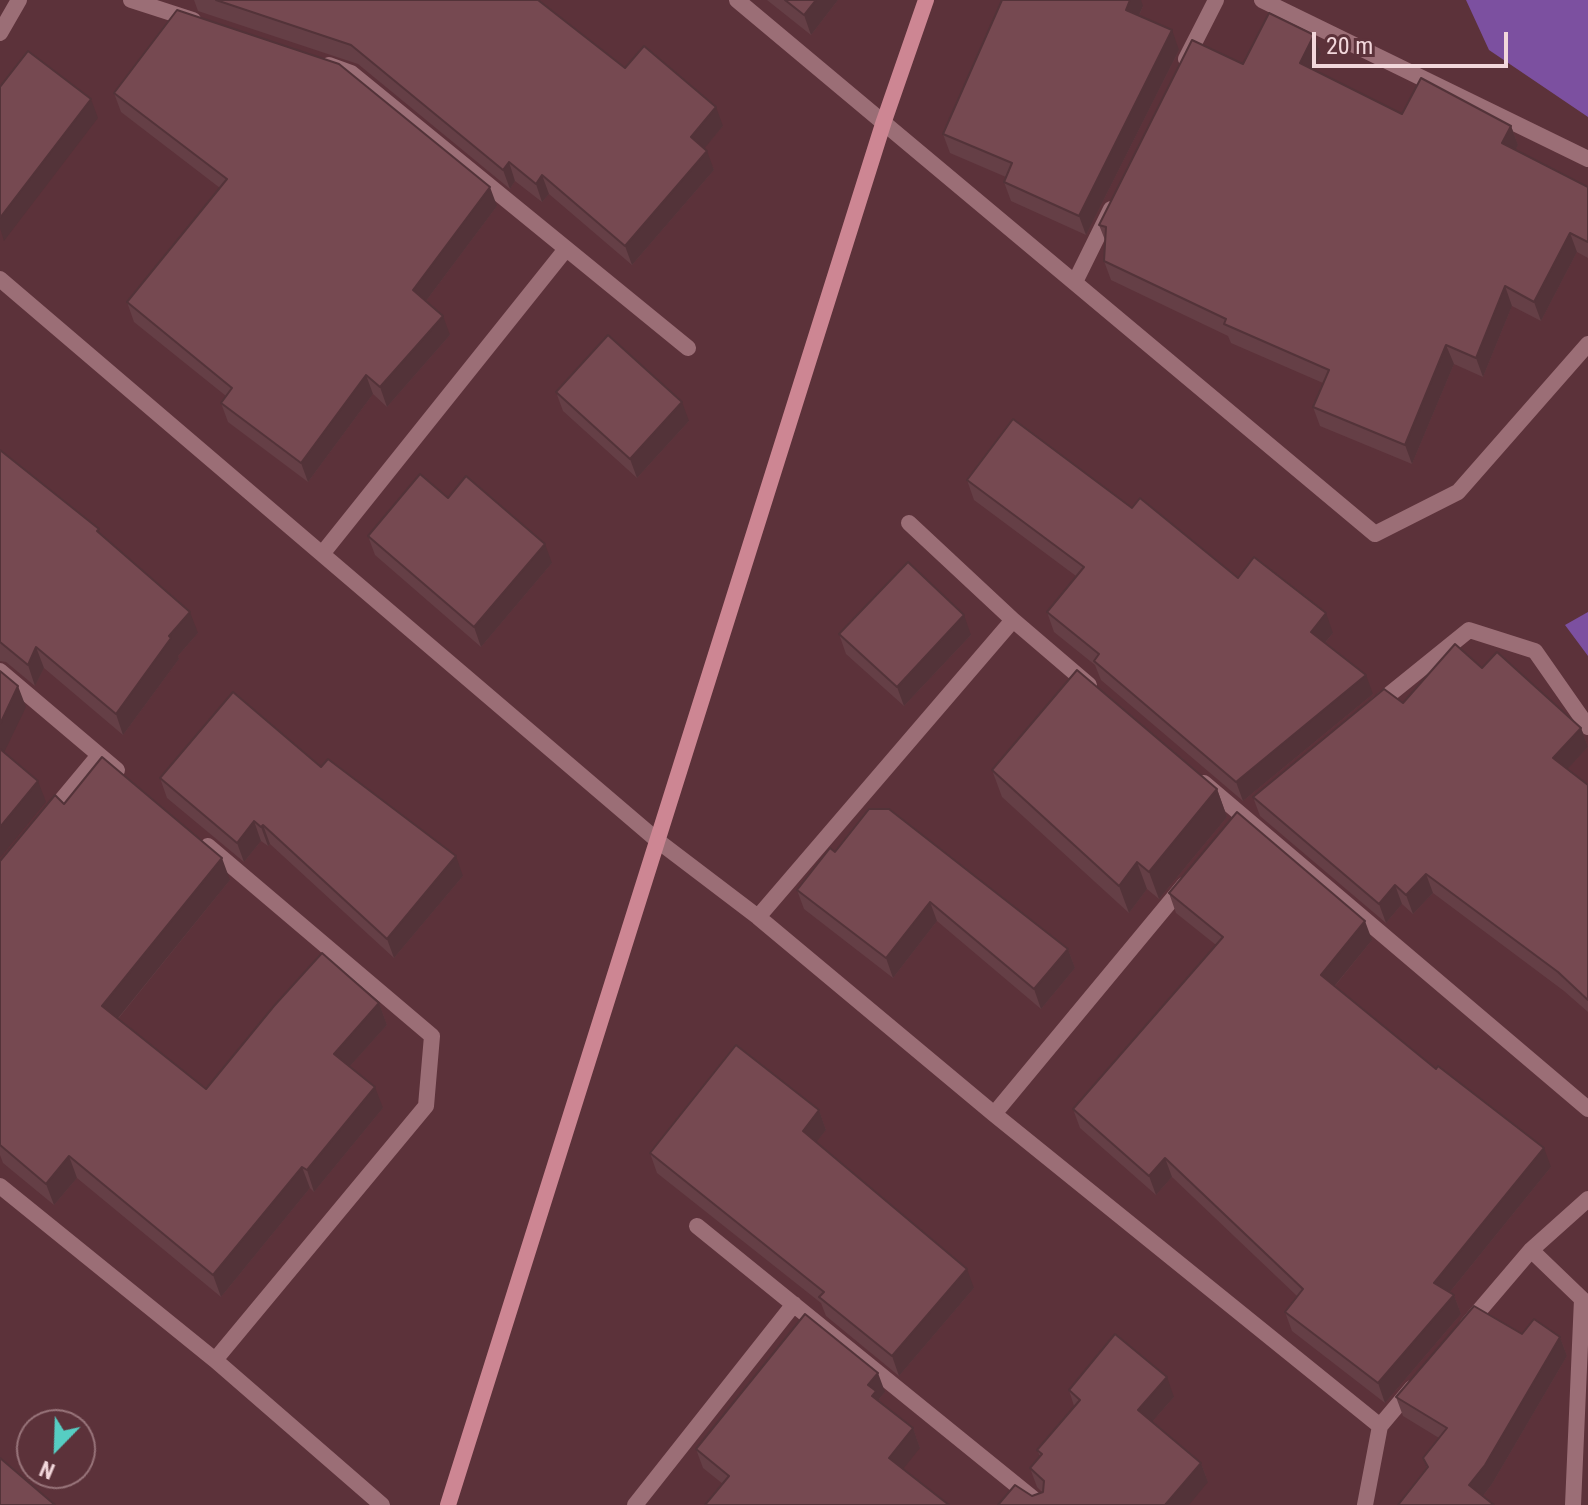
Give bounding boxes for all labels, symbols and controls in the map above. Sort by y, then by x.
scale bar [1316,16,1512,66]
text: 20 m [1326,32,1373,60]
north arrow [16,1409,96,1489]
text: N [36,1456,58,1484]

